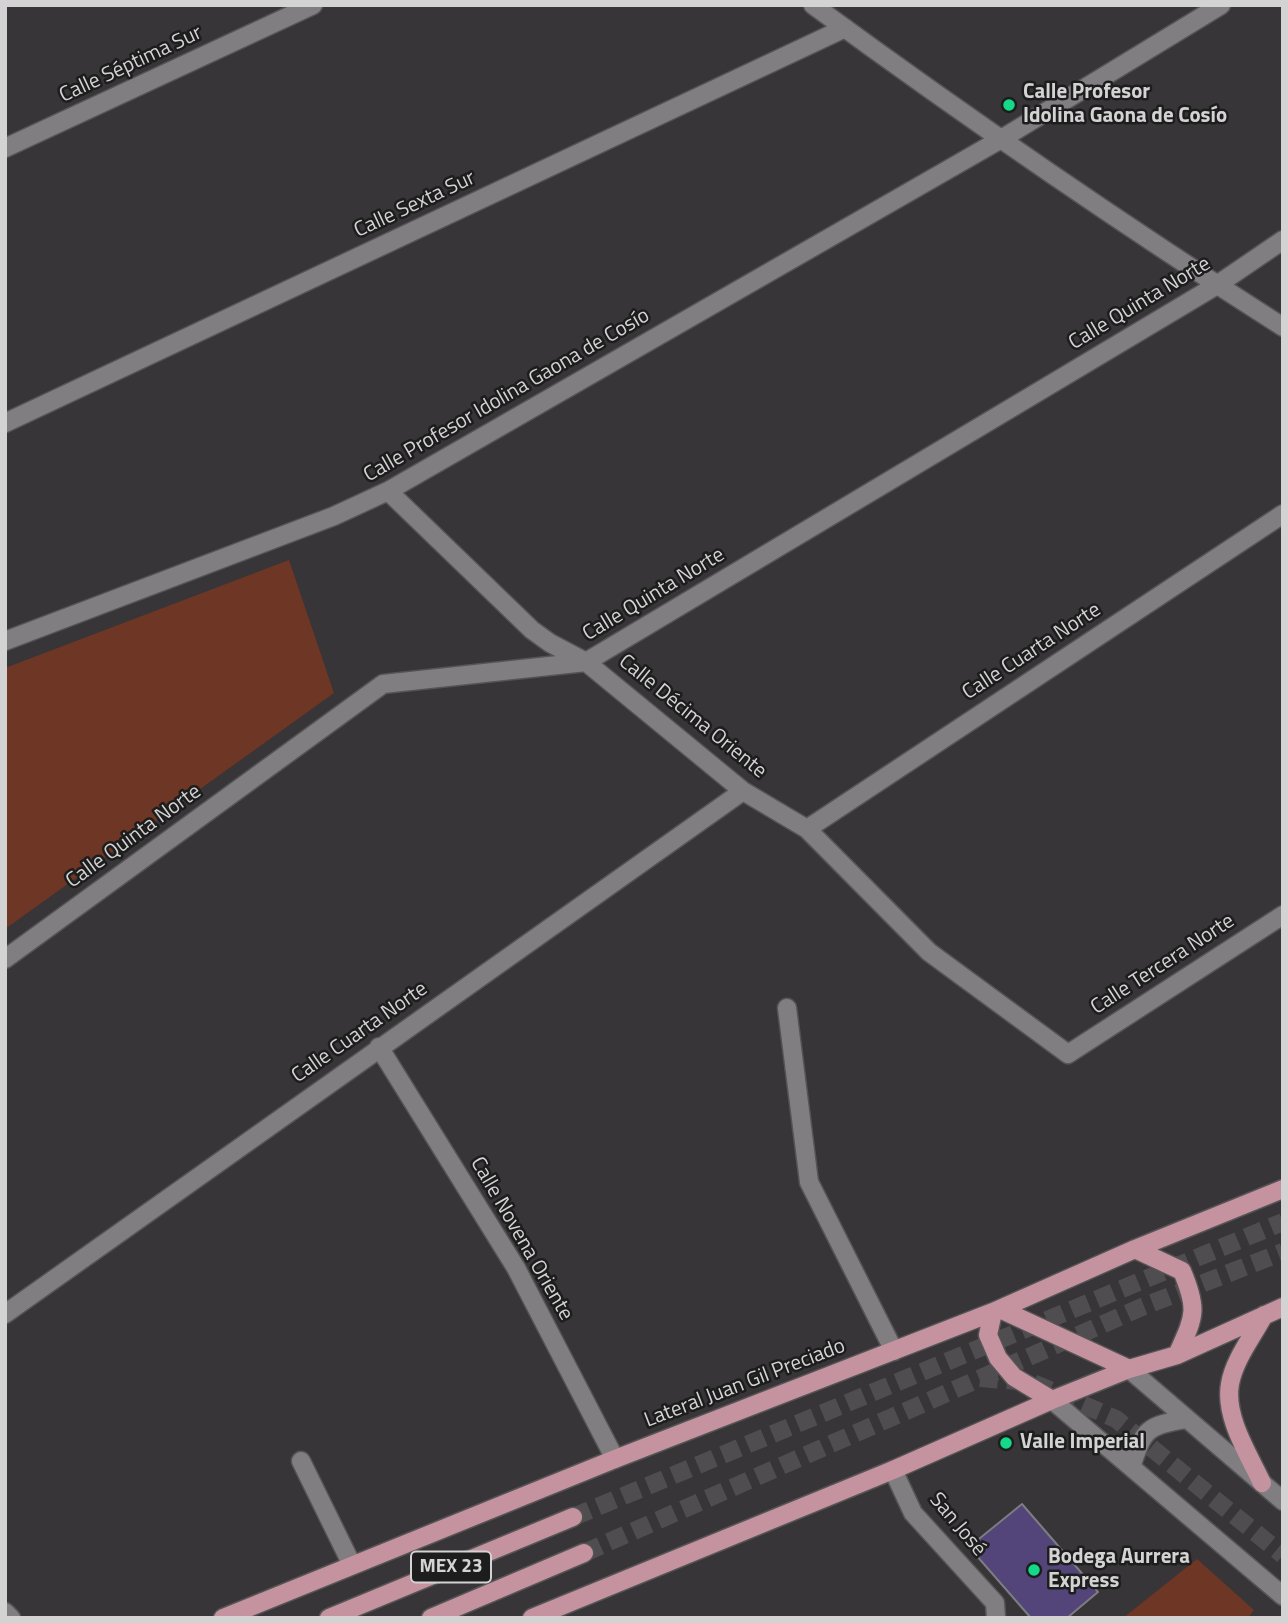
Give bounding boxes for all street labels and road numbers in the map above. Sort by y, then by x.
street label: Calle Séptima Sur [56,21,206,109]
street label: Calle Sexta Sur [351,166,479,244]
street label: Calle Quinta Norte [1065,252,1215,356]
street label: Calle Profesor Idolina Gaona de Cosío [360,304,654,488]
street label: Calle Quinta Norte [579,543,729,647]
street label: Calle Cuarta Norte [958,598,1106,706]
street label: Calle Décima Oriente [613,650,771,784]
street label: Calle Quinta Norte [62,780,206,894]
street label: Calle Tercera Norte [1086,909,1240,1021]
street label: Calle Cuarta Norte [287,977,433,1089]
street label: Calle Novena Oriente [464,1153,578,1325]
street label: Lateral Juan Gil Preciado [641,1334,849,1434]
street label: San José [923,1488,991,1562]
road number: MEX 23 [411,1552,491,1582]

